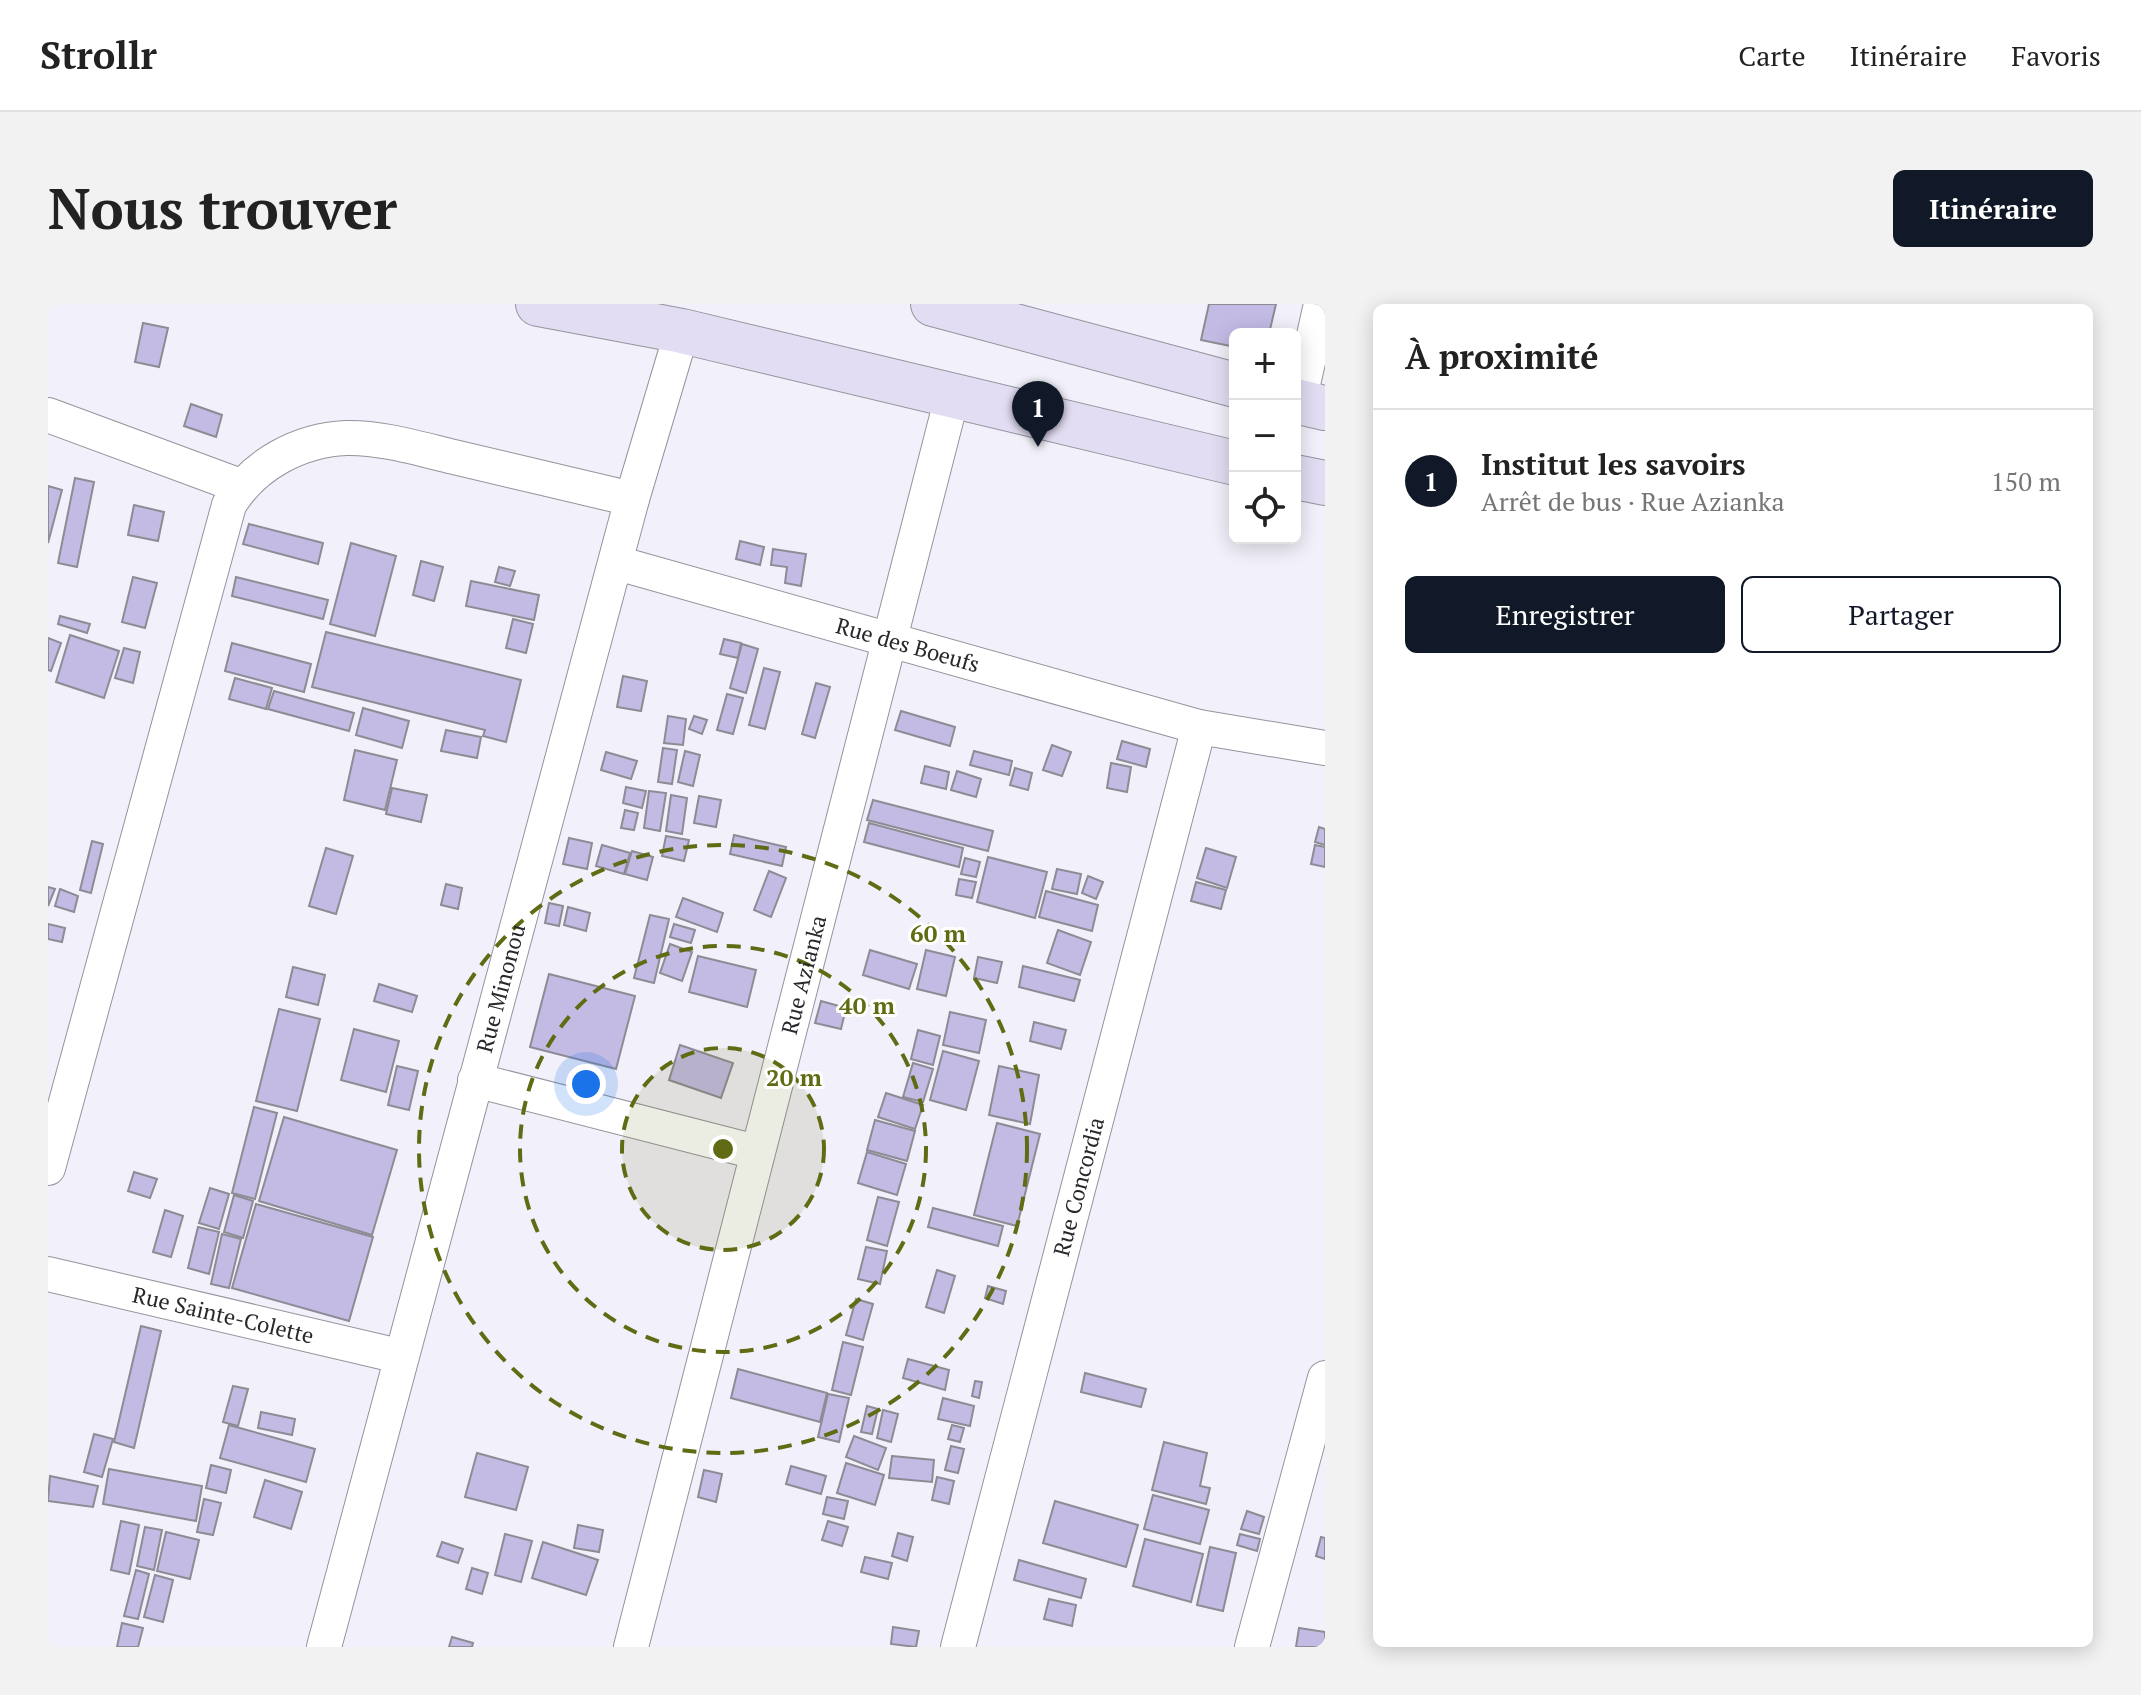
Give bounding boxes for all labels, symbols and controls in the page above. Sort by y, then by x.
text: Strollr [40,30,157,80]
text: Carte [1738,37,1806,74]
text: Itinéraire [1850,37,1967,74]
text: Favoris [2011,37,2101,74]
button: Itinéraire [1893,170,2093,247]
text: Nous trouver [48,171,397,245]
map controls [1229,328,1301,544]
button: + [1229,328,1301,400]
text: À proximité [1405,334,1599,379]
pin: 1 [1012,381,1064,447]
button: − [1229,400,1301,472]
text: Institut les savoirs [1481,444,1746,484]
text: 1 [1424,464,1438,498]
text: 150 m [1991,464,2061,498]
button: locate [1229,472,1301,544]
text: Arrêt de bus · Rue Azianka [1481,484,1785,518]
button: Enregistrer [1405,576,1725,653]
button: Partager [1741,576,2061,653]
street label: Rue des Boeufs [833,610,983,678]
street label: Rue Azianka [774,912,832,1037]
text: 60 m [910,917,966,949]
street label: Rue Minonou [469,920,531,1056]
text: 40 m [839,989,895,1021]
text: 20 m [766,1061,822,1093]
your location [566,1064,606,1104]
street label: Rue Concordia [1046,1114,1110,1259]
centre of rings [709,1135,737,1163]
street label: Rue Sainte-Colette [130,1279,317,1350]

